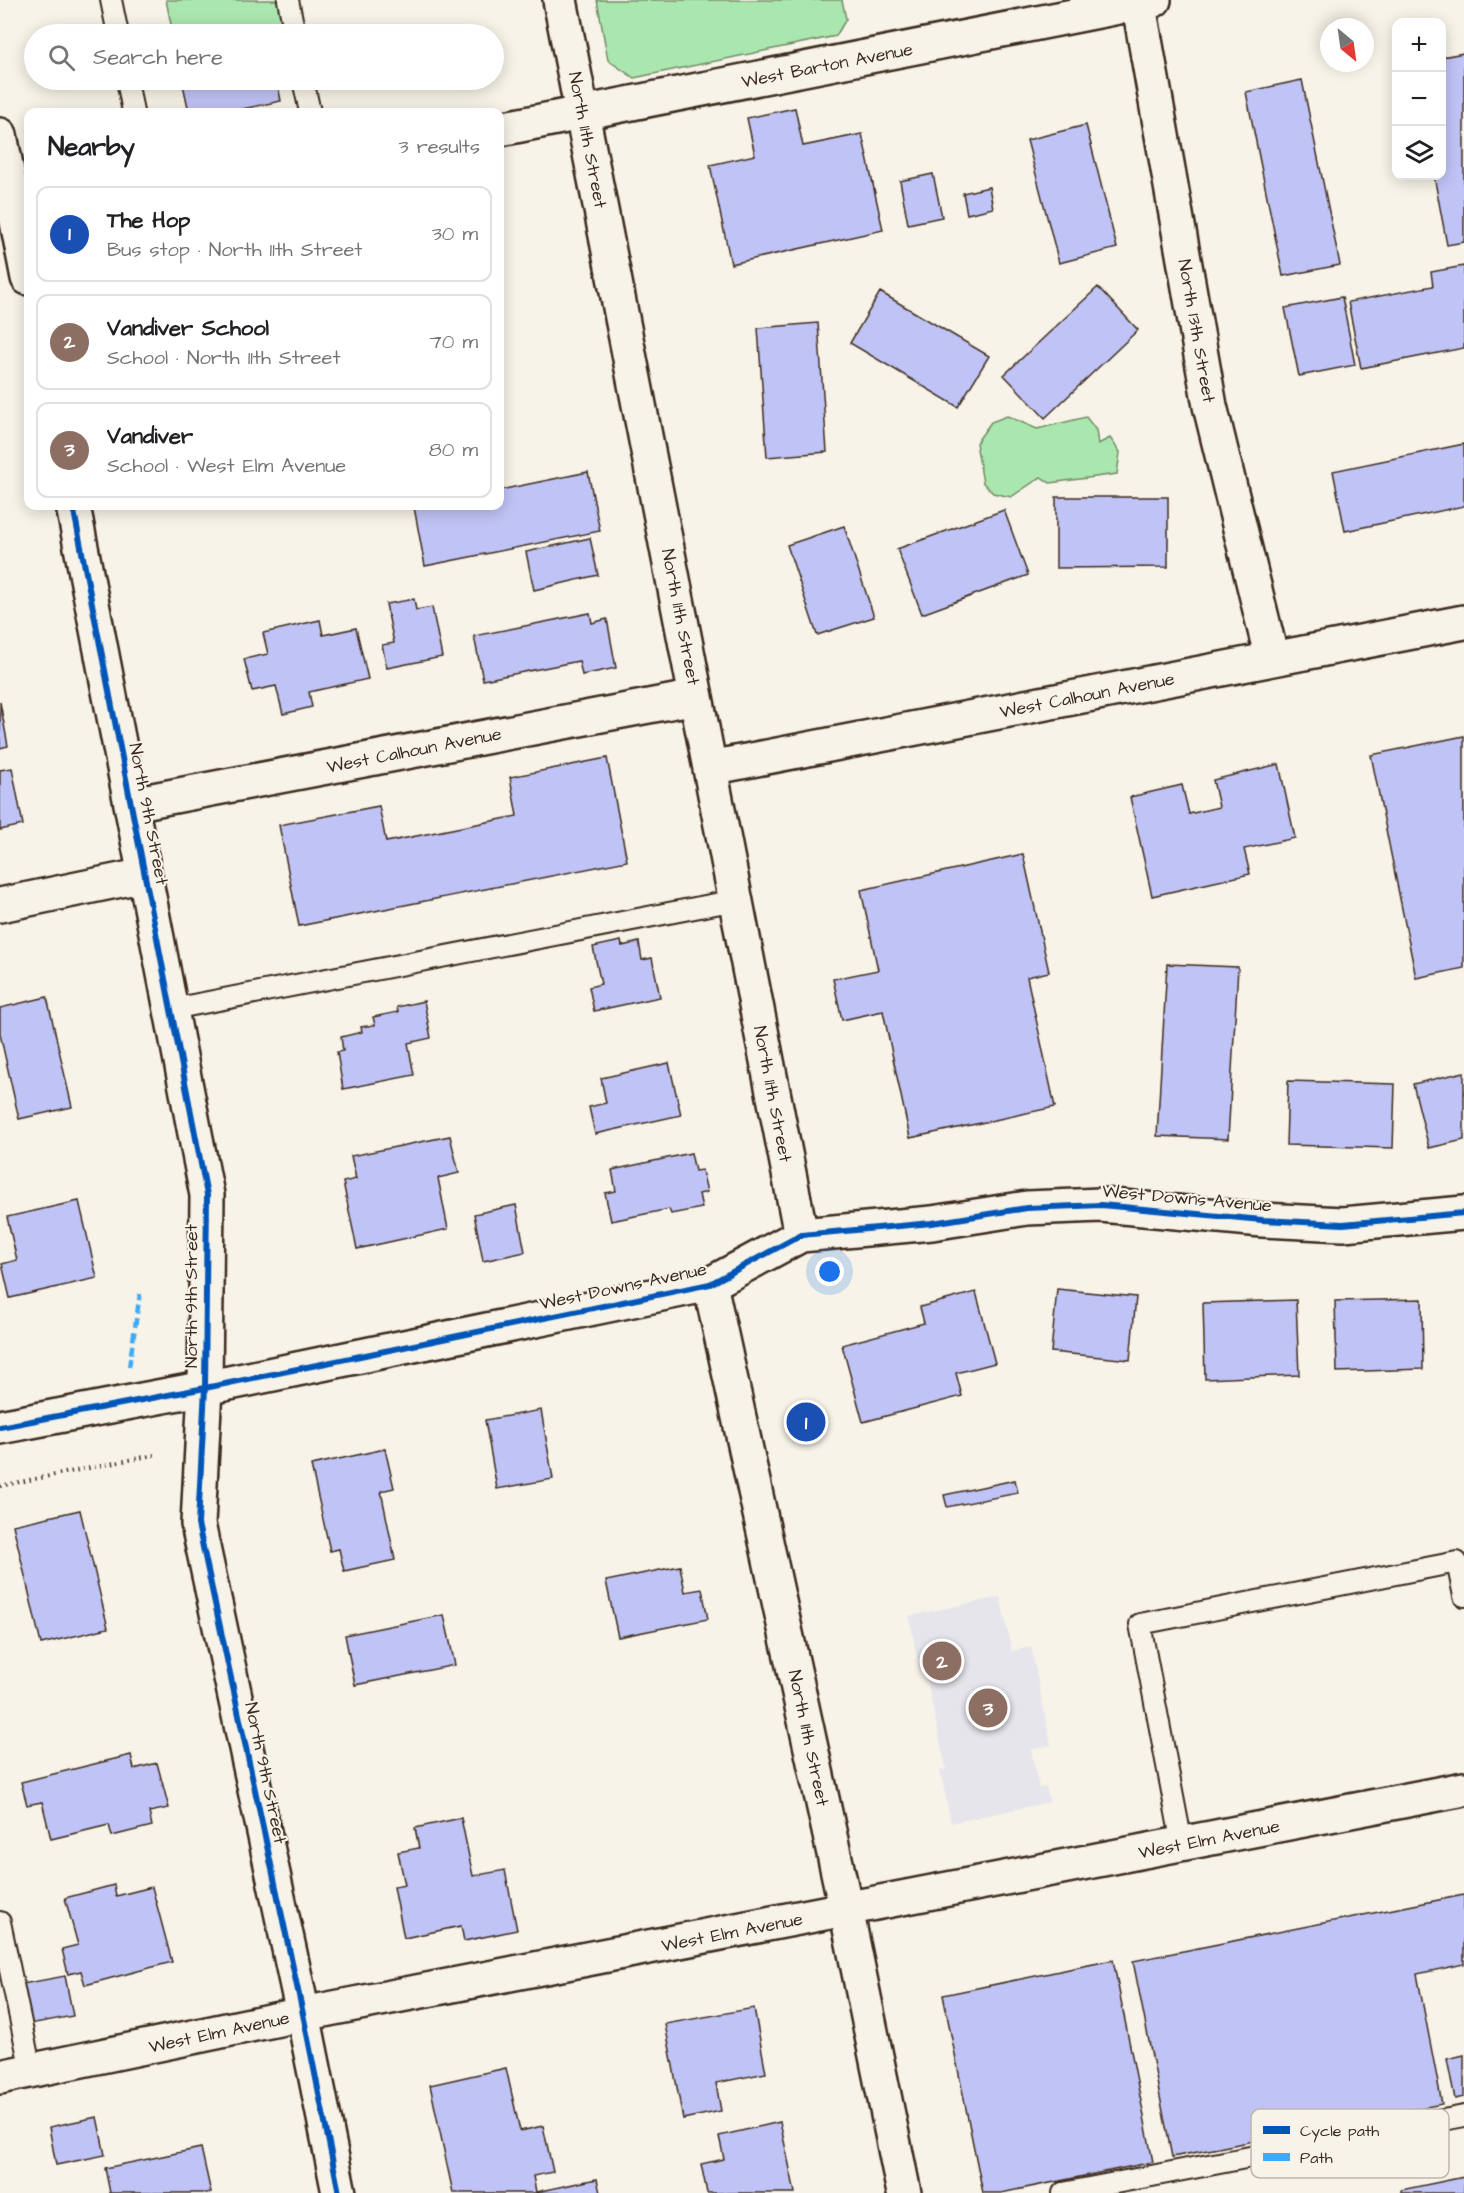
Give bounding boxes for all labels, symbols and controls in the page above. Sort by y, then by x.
north arrow [1320,18,1374,72]
map controls [1392,18,1446,180]
button: + [1392,18,1446,72]
search box [24,24,504,90]
street label: West Barton Avenue [739,37,915,94]
icon: search [45,41,78,74]
text: Search here [93,42,223,73]
street label: North 11th Street [562,70,613,211]
button: − [1392,72,1446,126]
button: layers [1392,126,1446,180]
text: Nearby [48,129,135,165]
text: 3 results [398,133,480,161]
text: The Hop [107,205,190,236]
text: 1 [68,220,71,248]
text: 30 m [432,220,478,248]
text: Bus stop · North 11th Street [107,236,362,264]
street label: North 13th Street [1172,257,1222,405]
text: Vandiver School [107,313,269,344]
text: 2 [64,328,75,356]
text: 70 m [430,328,478,356]
text: School · North 11th Street [107,344,341,372]
text: Vandiver [107,421,193,452]
text: 3 [64,436,75,464]
text: 80 m [429,436,478,464]
text: School · West Elm Avenue [107,452,346,480]
street label: North 11th Street [655,547,706,688]
street label: West Calhoun Avenue [997,666,1177,725]
street label: West Calhoun Avenue [324,721,504,780]
street label: North 9th Street [123,741,175,888]
street label: North 11th Street [747,1024,798,1165]
street label: West Downs Avenue [1101,1179,1273,1218]
street label: North 9th Street [179,1223,204,1368]
street label: West Downs Avenue [537,1257,709,1316]
your location [815,1257,844,1286]
pin: 1 [786,1400,826,1444]
pin: 2 [922,1638,962,1684]
street label: North 11th Street [782,1668,835,1809]
pin: 3 [968,1686,1008,1730]
street label: North 9th Street [238,1700,293,1847]
street label: West Elm Avenue [1136,1813,1282,1865]
street label: West Elm Avenue [659,1906,805,1958]
street label: West Elm Avenue [146,2005,292,2060]
legend [1251,2109,1449,2178]
text: Cycle path [1300,2120,1379,2143]
text: Path [1300,2147,1333,2169]

